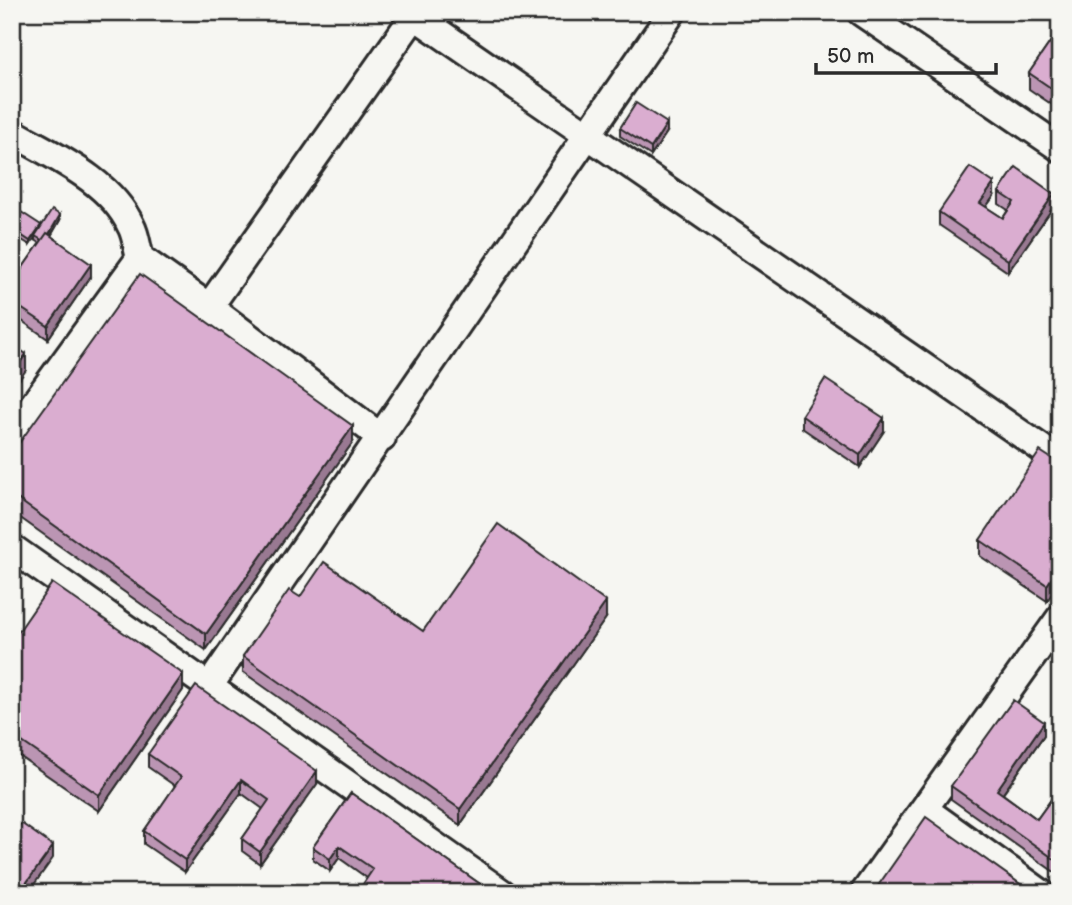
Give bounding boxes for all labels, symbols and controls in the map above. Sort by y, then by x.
scale bar [816,32,997,76]
text: 50 m [827,44,874,69]

